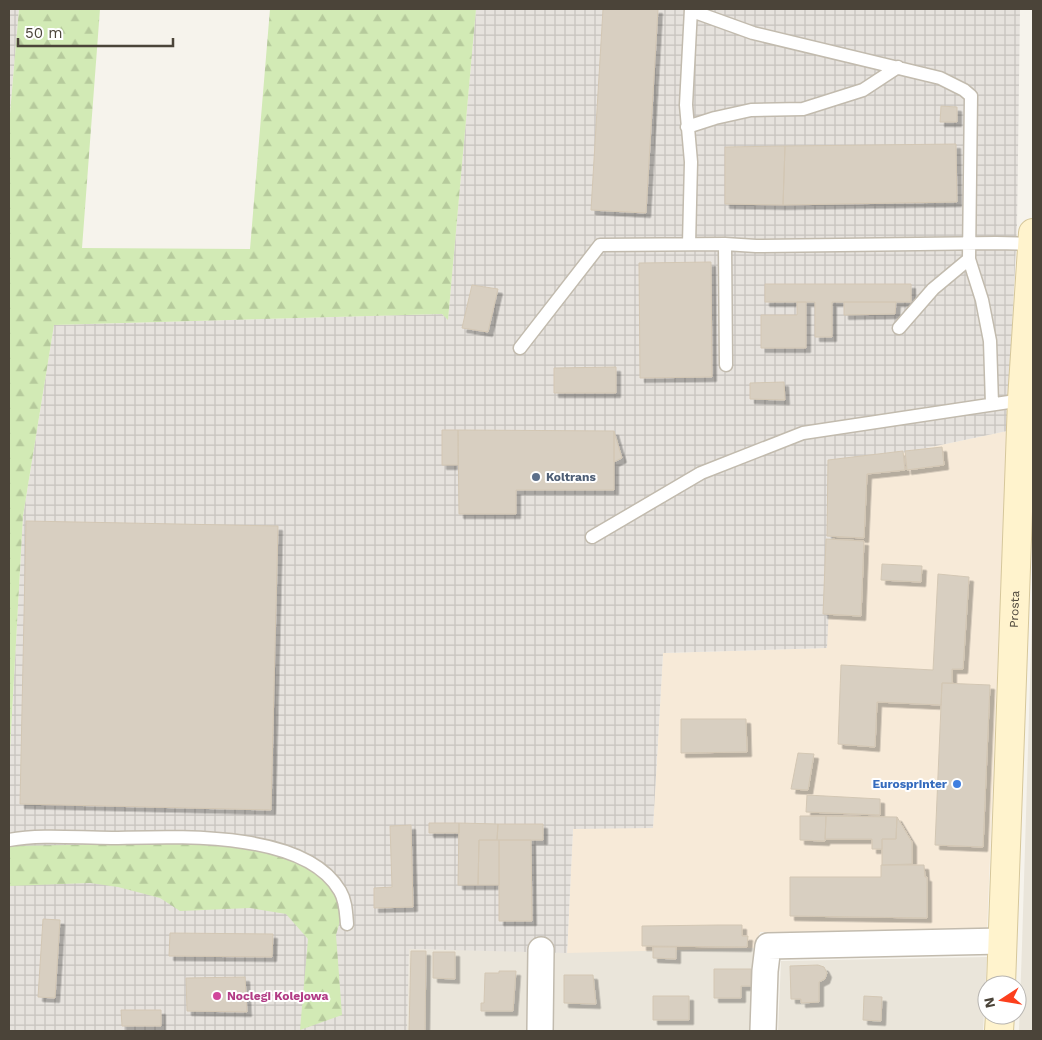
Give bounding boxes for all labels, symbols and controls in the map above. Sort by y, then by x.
scale bar [18,15,172,47]
text: 50 m [25,24,62,42]
place label: Koltrans [546,470,596,484]
marker: Koltrans [530,471,542,483]
street label: Prosta [1007,590,1022,628]
place label: Eurosprinter [872,777,948,791]
marker: Eurosprinter [951,778,963,790]
north arrow [977,975,1027,1025]
place label: Noclegi Kolejowa [227,989,328,1003]
marker: Noclegi Kolejowa [211,990,223,1002]
text: N [980,996,998,1009]

